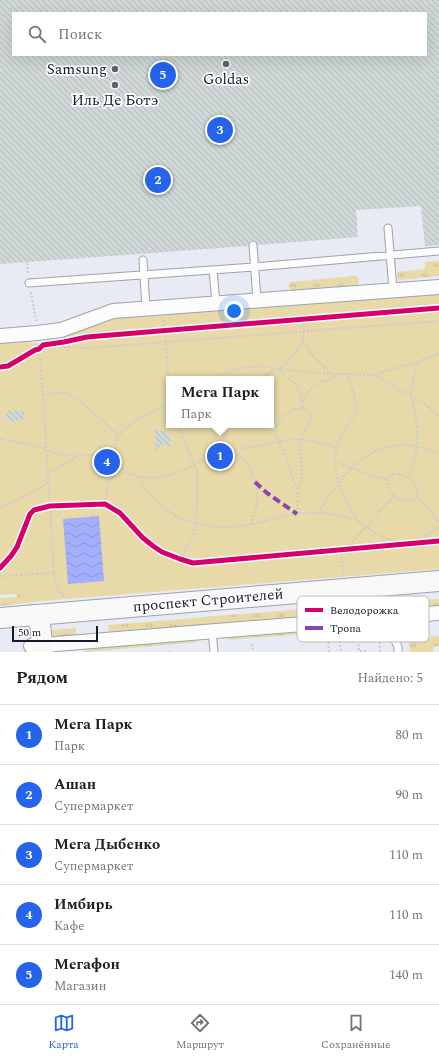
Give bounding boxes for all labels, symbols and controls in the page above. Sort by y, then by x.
search box [12,12,427,56]
icon: search [26,23,48,45]
text: Поиск [58,23,102,46]
place label: Samsung [47,58,107,81]
marker: Goldas [221,59,231,69]
pin: 5 [150,60,176,90]
marker: Samsung [110,64,120,74]
place label: Goldas [203,68,249,91]
marker: Иль Де Ботэ [110,80,120,90]
place label: Иль Де Ботэ [72,89,158,112]
pin: 3 [207,115,233,145]
pin: 2 [145,165,171,195]
your location [224,301,244,321]
popup [166,376,274,428]
text: Мега Парк [181,381,259,404]
text: Парк [181,404,212,424]
pin: 1 [207,441,233,471]
pin: 4 [94,447,120,477]
street label: проспект Строителей [132,582,284,619]
legend [297,596,429,642]
text: Велодорожка [330,602,399,619]
text: Тропа [330,620,362,637]
scale bar [12,624,98,643]
text: 50 m [18,624,41,641]
text: Рядом [16,665,68,691]
text: Найдено: 5 [357,668,423,688]
text: Мега Парк [54,713,133,736]
text: 1 [25,725,33,745]
text: 80 m [396,725,423,745]
text: Парк [54,736,85,756]
text: Ашан [54,773,96,796]
text: 2 [25,785,33,805]
text: 90 m [396,785,423,805]
text: Супермаркет [54,796,134,816]
text: Мега Дыбенко [54,833,160,856]
text: 3 [25,845,33,865]
text: 110 m [389,845,423,865]
text: Супермаркет [54,856,134,876]
text: Имбирь [54,893,112,916]
text: 4 [25,905,33,925]
text: 110 m [389,905,423,925]
text: Кафе [54,916,85,936]
text: Мегафон [54,953,120,976]
text: 5 [25,965,33,985]
text: 140 m [389,965,423,985]
text: Магазин [54,976,106,996]
tab: Карта [49,1012,79,1053]
tab: Маршрут [176,1012,224,1053]
tab: Сохранённые [321,1012,390,1053]

